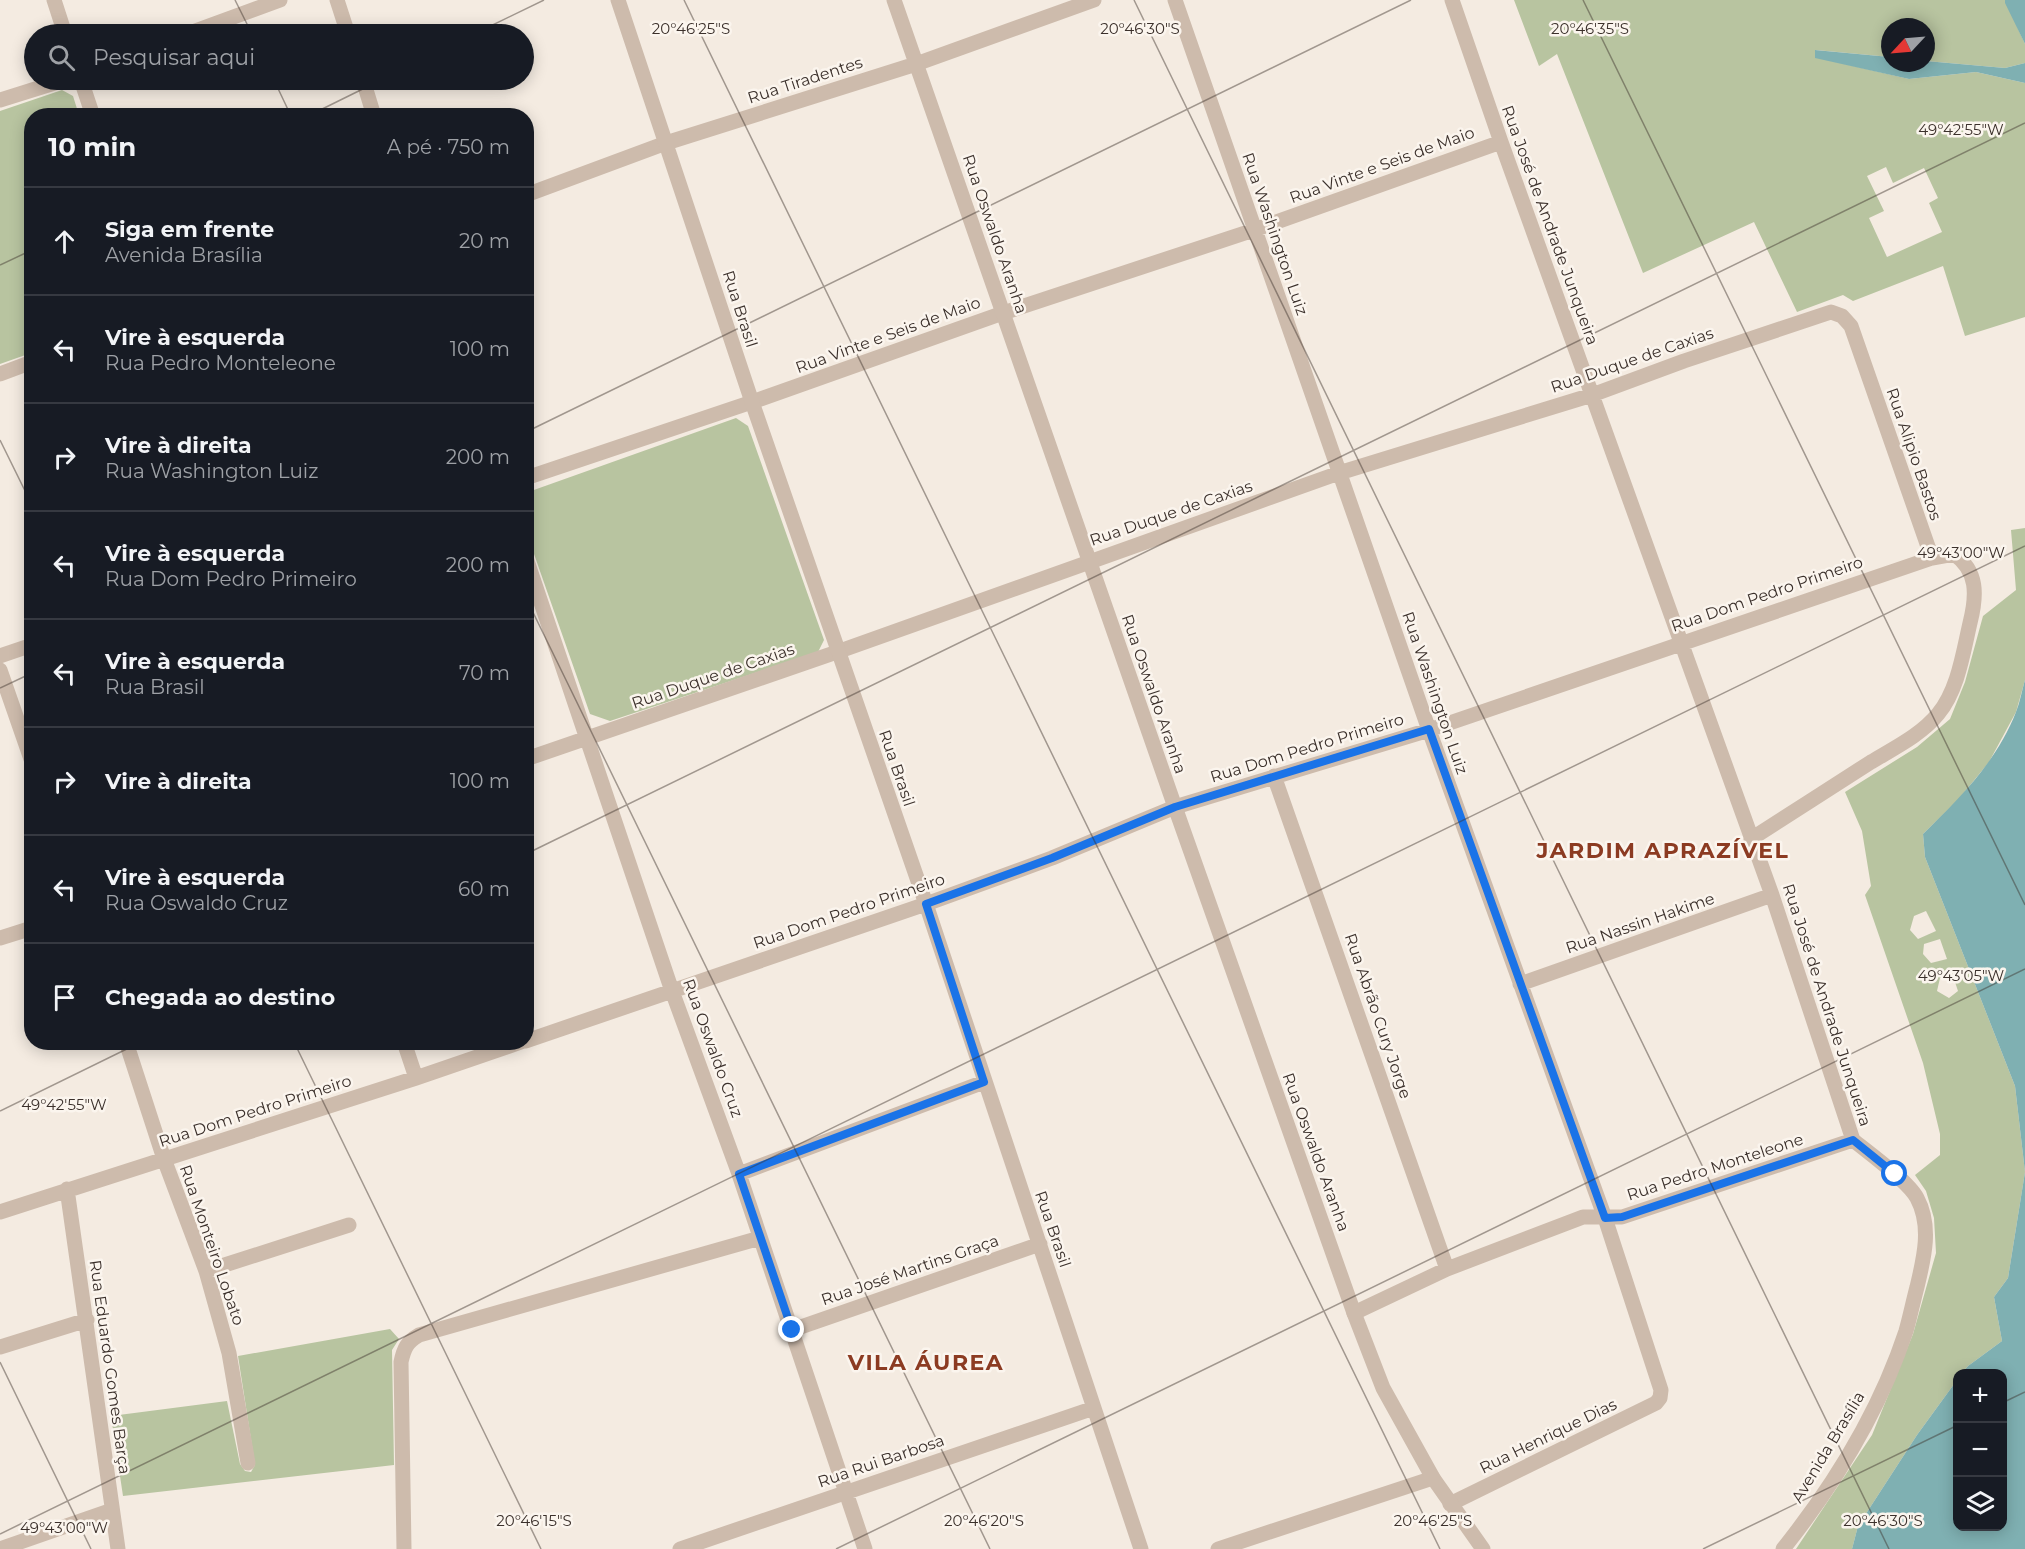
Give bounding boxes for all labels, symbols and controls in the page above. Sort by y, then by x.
north arrow [1881,18,1935,72]
text: 20°46'25"S [652,19,730,38]
text: 20°46'30"S [1100,19,1180,38]
text: 20°46'35"S [1551,19,1629,38]
search box [24,24,534,90]
icon: search [45,41,78,74]
text: Pesquisar aqui [93,44,255,71]
street label: Rua Tiradentes [745,52,865,108]
street label: Rua José de Andrade Junqueira [1498,103,1602,347]
text: 49°42'55"W [1918,120,2004,139]
street label: Rua Vinte e Seis de Maio [1287,123,1477,207]
text: 10 min [48,131,136,163]
text: A pé · 750 m [387,135,510,159]
street label: Rua Washington Luiz [1238,150,1312,318]
street label: Rua Oswaldo Aranha [959,152,1031,316]
text: Siga em frente [105,216,274,243]
icon: ahead [48,225,81,258]
text: 20 m [459,229,510,253]
text: Avenida Brasília [105,243,263,267]
street label: Rua Brasil [719,268,761,350]
street label: Rua Vinte e Seis de Maio [793,293,983,377]
street label: Rua Duque de Caxias [1548,323,1716,397]
text: Vire à esquerda [105,324,285,351]
icon: left [48,333,81,366]
text: 100 m [450,337,510,361]
text: Rua Pedro Monteleone [105,351,336,375]
street label: Rua Alipio Bastos [1882,385,1946,523]
text: Vire à direita [105,432,252,459]
icon: right [48,441,81,474]
text: 200 m [446,445,510,469]
text: Rua Washington Luiz [105,459,318,483]
street label: Rua Duque de Caxias [1087,476,1255,550]
text: Vire à esquerda [105,540,285,567]
text: 49°43'00"W [1917,543,2005,562]
icon: left [48,549,81,582]
street label: Rua Dom Pedro Primeiro [1669,552,1865,636]
text: 200 m [446,553,510,577]
text: Rua Dom Pedro Primeiro [105,567,357,591]
street label: Rua Washington Luiz [1398,609,1472,777]
street label: Rua Oswaldo Aranha [1118,612,1190,776]
street label: Rua Duque de Caxias [629,639,797,713]
text: Vire à esquerda [105,648,285,675]
icon: left [48,657,81,690]
text: 70 m [459,661,510,685]
text: Rua Brasil [105,675,205,699]
street label: Rua Dom Pedro Primeiro [1208,709,1406,787]
street label: Rua Brasil [875,727,919,809]
icon: right [48,765,81,798]
text: Vire à direita [105,768,252,795]
text: 100 m [450,769,510,793]
district label: JARDIM APRAZÍVEL [1536,837,1789,864]
text: Vire à esquerda [105,864,285,891]
street label: Rua Dom Pedro Primeiro [751,869,947,953]
icon: left [48,873,81,906]
text: 60 m [458,877,510,901]
street label: Rua José de Andrade Junqueira [1779,881,1875,1129]
street label: Rua Nassin Hakime [1563,889,1717,957]
text: Rua Oswaldo Cruz [105,891,288,915]
street label: Rua Abrão Cury Jorge [1341,931,1415,1101]
text: 49°43'05"W [1918,966,2005,985]
street label: Rua Oswaldo Cruz [679,976,747,1120]
icon: arrive [48,981,81,1014]
text: Chegada ao destino [105,984,335,1011]
street label: Rua Oswaldo Aranha [1278,1070,1354,1234]
street label: Rua Dom Pedro Primeiro [156,1071,354,1151]
text: 49°42'55"W [21,1095,107,1114]
street label: Rua Pedro Monteleone [1624,1129,1806,1205]
route start [1881,1160,1907,1186]
street label: Rua Monteiro Lobato [176,1162,248,1328]
street label: Rua Brasil [1031,1188,1075,1270]
street label: Rua José Martins Graça [819,1231,1001,1309]
street label: Rua Eduardo Gomes Barça [86,1259,134,1475]
route end [778,1316,804,1342]
district label: VILA ÁUREA [847,1349,1004,1376]
map controls [1953,1369,2007,1531]
button: + [1953,1369,2007,1423]
street label: Avenida Brasília [1787,1388,1869,1506]
street label: Rua Henrique Dias [1476,1394,1620,1477]
button: − [1953,1423,2007,1477]
street label: Rua Rui Barbosa [815,1430,947,1492]
button: layers [1953,1477,2007,1531]
text: 20°46'15"S [496,1511,572,1530]
text: 20°46'20"S [944,1511,1024,1530]
text: 20°46'25"S [1394,1511,1472,1530]
text: 20°46'30"S [1843,1511,1923,1530]
text: 49°43'00"W [20,1518,108,1537]

